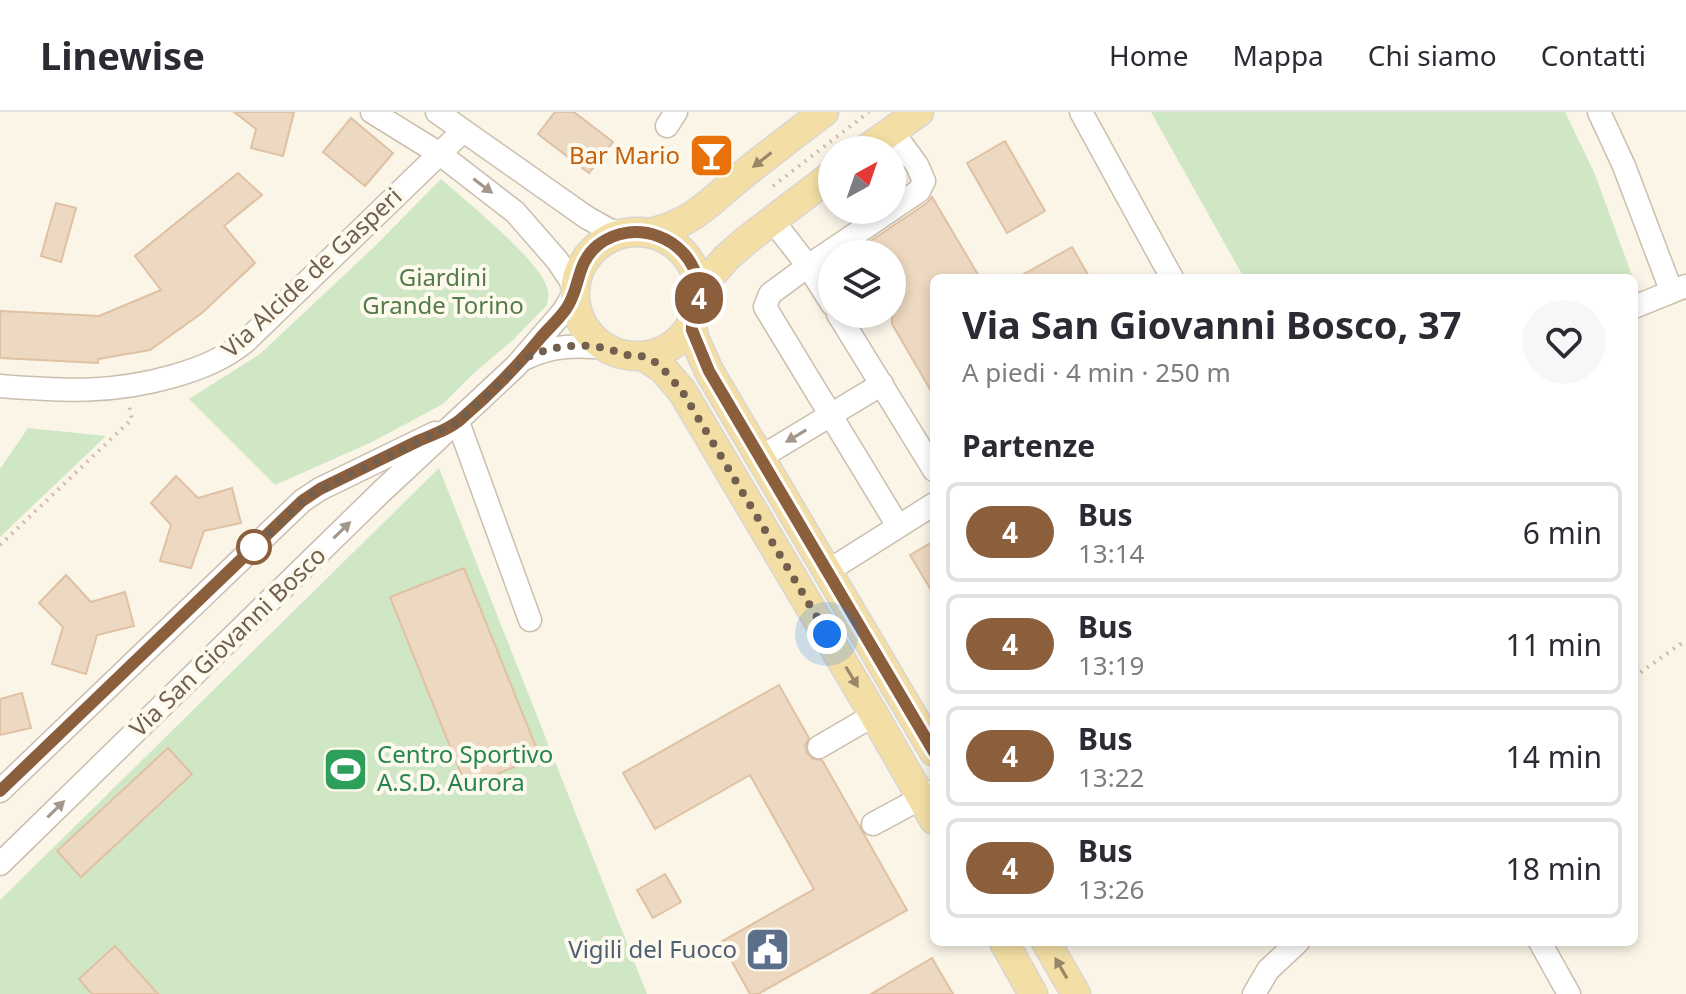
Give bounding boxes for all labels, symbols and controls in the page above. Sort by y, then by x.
text: Linewise [40,29,205,81]
text: Home [1109,36,1189,74]
text: Mappa [1233,36,1324,74]
text: Chi siamo [1368,36,1497,74]
text: Contatti [1541,36,1646,74]
bar icon: Bar Mario [687,132,735,180]
north arrow [818,136,906,224]
map controls [818,136,906,328]
place label: Bar Mario [569,138,680,171]
one-way arrow [752,151,772,167]
one-way arrow [473,178,493,194]
street label: Via Alcide de Gasperi [214,180,408,364]
button: layers [818,240,906,328]
park label: Giardini Grande Torino [362,260,524,321]
line badge: 4 [673,272,725,324]
text: 4 [691,279,707,317]
text: Via San Giovanni Bosco, 37 [962,298,1462,350]
button: heart [1522,300,1606,384]
text: A piedi · 4 min · 250 m [962,354,1231,390]
text: Partenze [962,425,1095,466]
one-way arrow [785,428,807,442]
text: Bus [1078,494,1133,535]
text: 6 min [1523,512,1602,553]
text: 4 [1002,513,1018,551]
one-way arrow [332,521,351,540]
unlabelled marker [237,530,271,564]
text: 13:14 [1078,535,1144,571]
street label: Via San Giovanni Bosco [122,538,332,743]
text: Bus [1078,606,1133,647]
your location [807,614,847,654]
text: 11 min [1506,624,1602,665]
text: 4 [1002,625,1018,663]
text: 13:19 [1078,647,1144,683]
one-way arrow [844,666,858,688]
text: Bus [1078,718,1133,759]
text: 14 min [1506,736,1602,777]
place label: Centro Sportivo A.S.D. Aurora [377,737,553,798]
text: 4 [1002,737,1018,775]
sports icon: Centro Sportivo A.S.D. Aurora [322,745,370,793]
text: 13:22 [1078,759,1144,795]
one-way arrow [46,800,65,819]
text: Bus [1078,830,1133,871]
text: 18 min [1506,848,1602,889]
text: 4 [1002,849,1018,887]
text: 13:26 [1078,871,1144,907]
public building icon: Vigili del Fuoco [744,926,792,974]
place label: Vigili del Fuoco [568,932,737,965]
one-way arrow [1054,957,1068,979]

